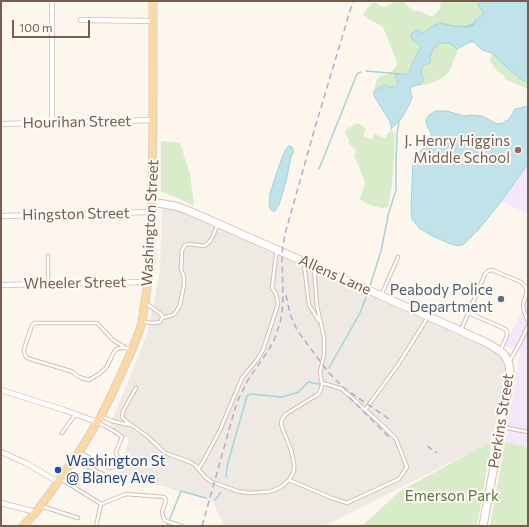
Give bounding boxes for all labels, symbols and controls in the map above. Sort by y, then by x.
scale bar [14,12,92,38]
text: 100 m [19,20,53,34]
street label: Hourihan Street [22,112,132,132]
place label: J. Henry Higgins Middle School [404,132,510,167]
marker: J. Henry Higgins Middle School [513,145,523,155]
street label: Washington Street [138,159,162,287]
street label: Hingston Street [22,204,130,224]
street label: Allens Lane [296,251,374,299]
street label: Wheeler Street [23,273,127,293]
place label: Peabody Police Department [390,281,493,316]
marker: Peabody Police Department [496,294,506,304]
street label: Perkins Street [485,372,517,470]
place label: Washington St @ Blaney Ave [66,452,166,487]
marker: Washington St @ Blaney Ave [53,465,63,475]
park label: Emerson Park [405,487,499,505]

